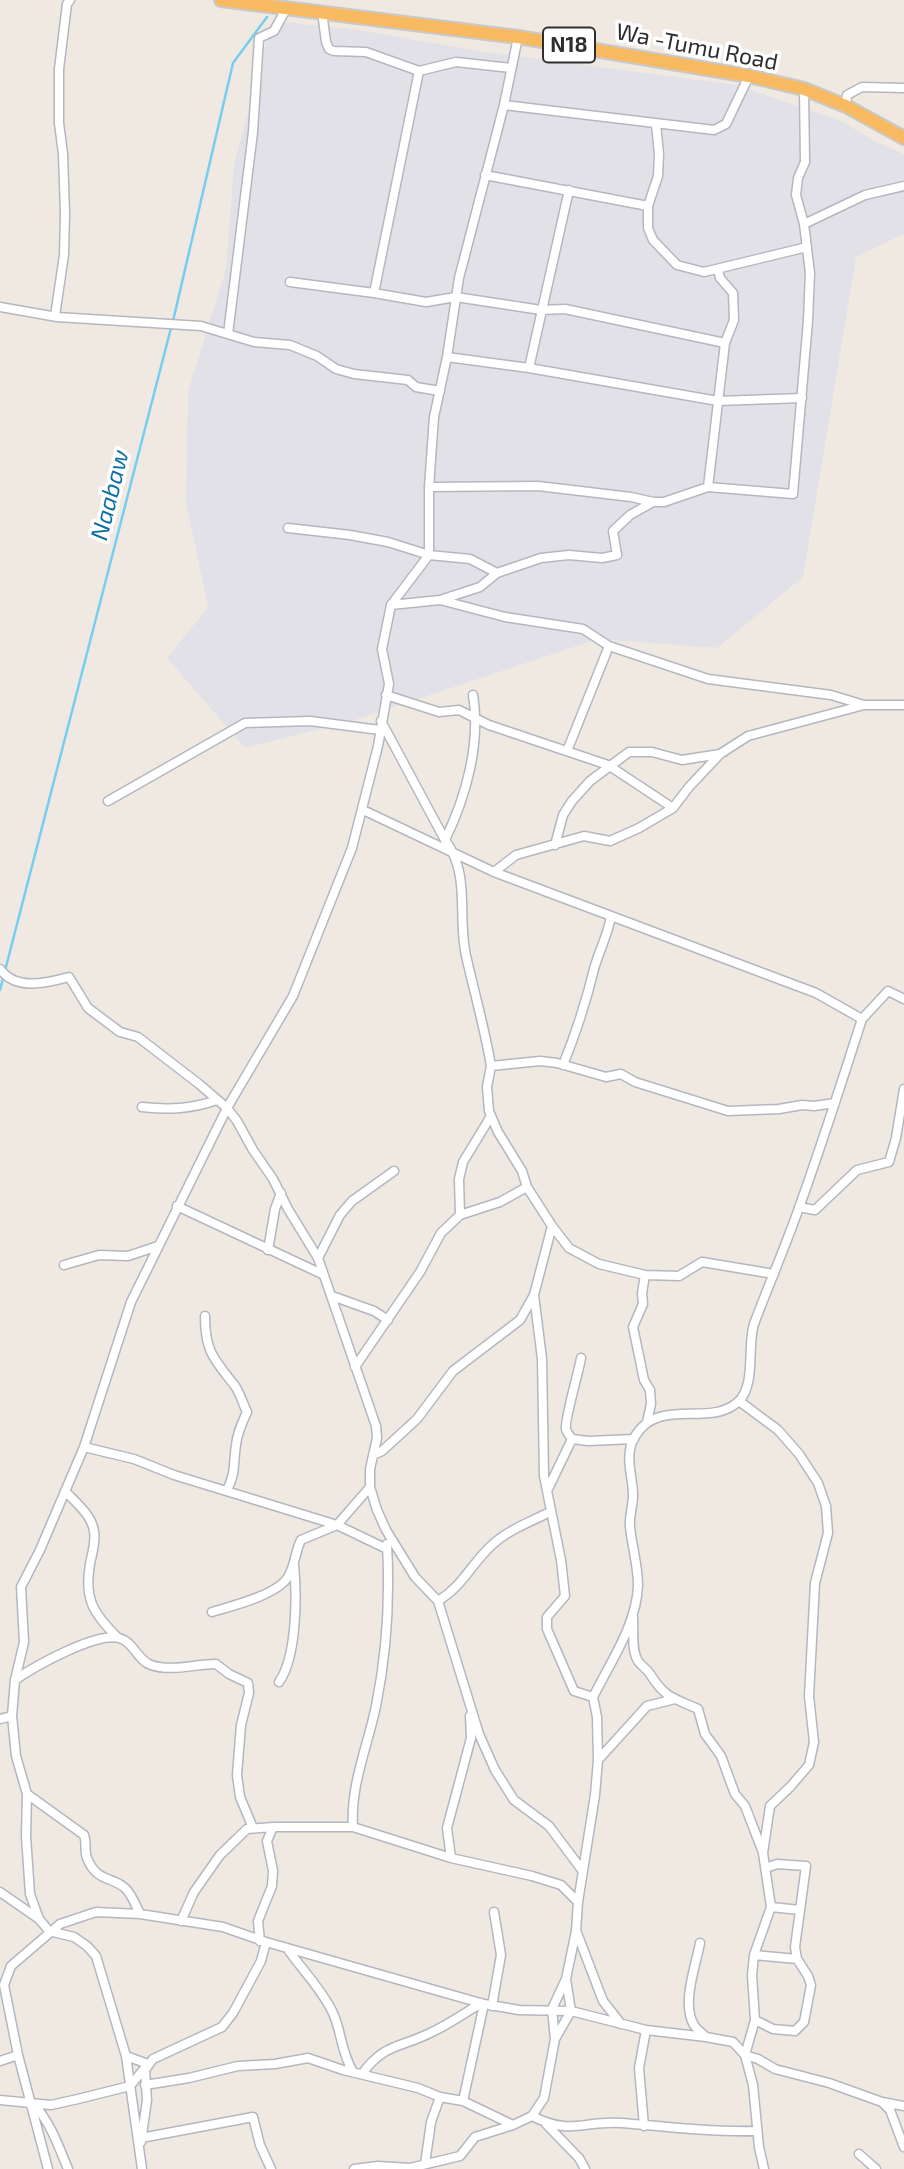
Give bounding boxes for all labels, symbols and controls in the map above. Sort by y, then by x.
street label: Wa -Tumu Road [614,18,780,76]
road number: N18 [543,28,595,62]
water label: Naabaw [85,447,135,543]

